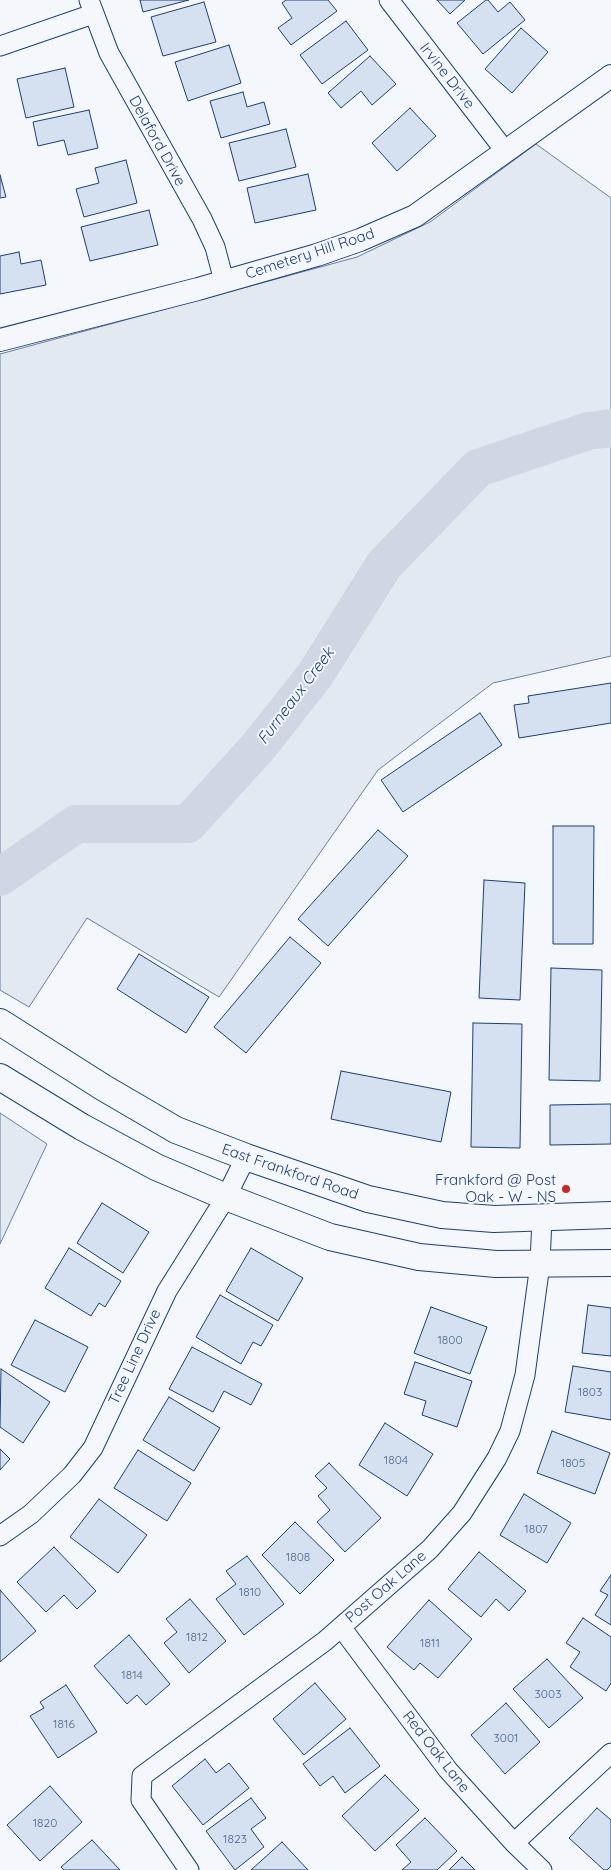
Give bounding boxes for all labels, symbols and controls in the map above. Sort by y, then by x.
street label: Irvine Drive [416,39,478,113]
street label: Delaford Drive [125,93,189,189]
street label: Cemetery Hill Road [243,225,377,283]
water label: Furneaux Creek [253,644,339,748]
street label: East Frankford Road [219,1140,361,1204]
place label: Frankford @ Post Oak - W - NS [435,1171,556,1206]
marker: Frankford @ Post Oak - W - NS [560,1183,572,1195]
street label: Tree Line Drive [105,1306,165,1408]
house number: 1800 [437,1333,463,1347]
house number: 1803 [578,1385,602,1399]
house number: 1804 [384,1453,408,1467]
house number: 1805 [561,1456,585,1470]
house number: 1807 [524,1522,548,1536]
street label: Post Oak Lane [342,1547,430,1627]
house number: 1808 [286,1550,310,1564]
house number: 1810 [239,1585,261,1599]
house number: 1812 [186,1630,208,1644]
house number: 1811 [420,1636,440,1650]
house number: 1814 [121,1668,143,1682]
house number: 3003 [535,1687,561,1701]
street label: Red Oak Lane [399,1708,473,1796]
house number: 1816 [53,1717,75,1731]
house number: 3001 [493,1731,519,1745]
house number: 1820 [33,1816,57,1830]
house number: 1823 [223,1832,247,1846]

